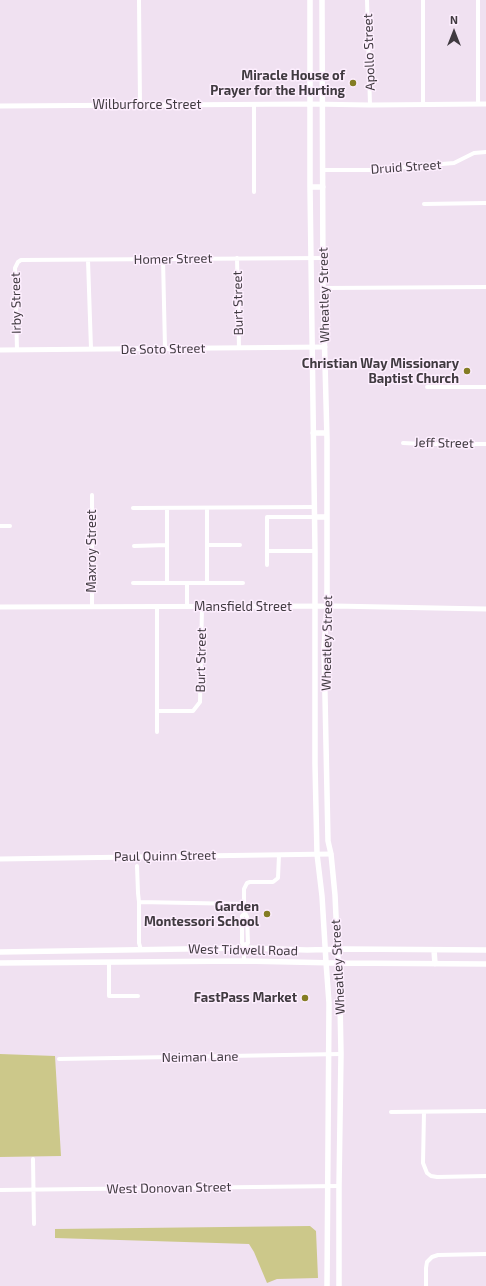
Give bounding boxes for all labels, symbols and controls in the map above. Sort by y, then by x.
north arrow [434,12,474,52]
street label: Apollo Street [360,13,378,91]
text: N [450,13,458,26]
place label: Miracle House of Prayer for the Hurting [210,68,345,99]
marker: Miracle House of Prayer for the Hurting [348,78,358,88]
street label: Wilburforce Street [93,97,201,113]
street label: Druid Street [370,157,442,177]
street label: Wheatley Street [315,247,333,343]
street label: Homer Street [134,251,212,267]
street label: Burt Street [230,271,246,335]
street label: Irby Street [8,272,24,334]
street label: De Soto Street [121,340,205,358]
place label: Christian Way Missionary Baptist Church [302,356,459,387]
marker: Christian Way Missionary Baptist Church [462,366,472,376]
street label: Jeff Street [414,435,474,451]
street label: Maxroy Street [84,509,100,593]
street label: Wheatley Street [318,595,336,691]
street label: Mansfield Street [194,599,292,615]
street label: Burt Street [193,628,209,692]
street label: Paul Quinn Street [114,847,216,865]
place label: Garden Montessori School [144,899,259,930]
marker: Garden Montessori School [262,909,272,919]
street label: Wheatley Street [328,919,348,1015]
street label: West Tidwell Road [188,941,298,959]
place label: FastPass Market [194,990,297,1006]
marker: FastPass Market [300,993,310,1003]
street label: Neiman Lane [162,1049,238,1065]
street label: West Donovan Street [106,1179,232,1197]

